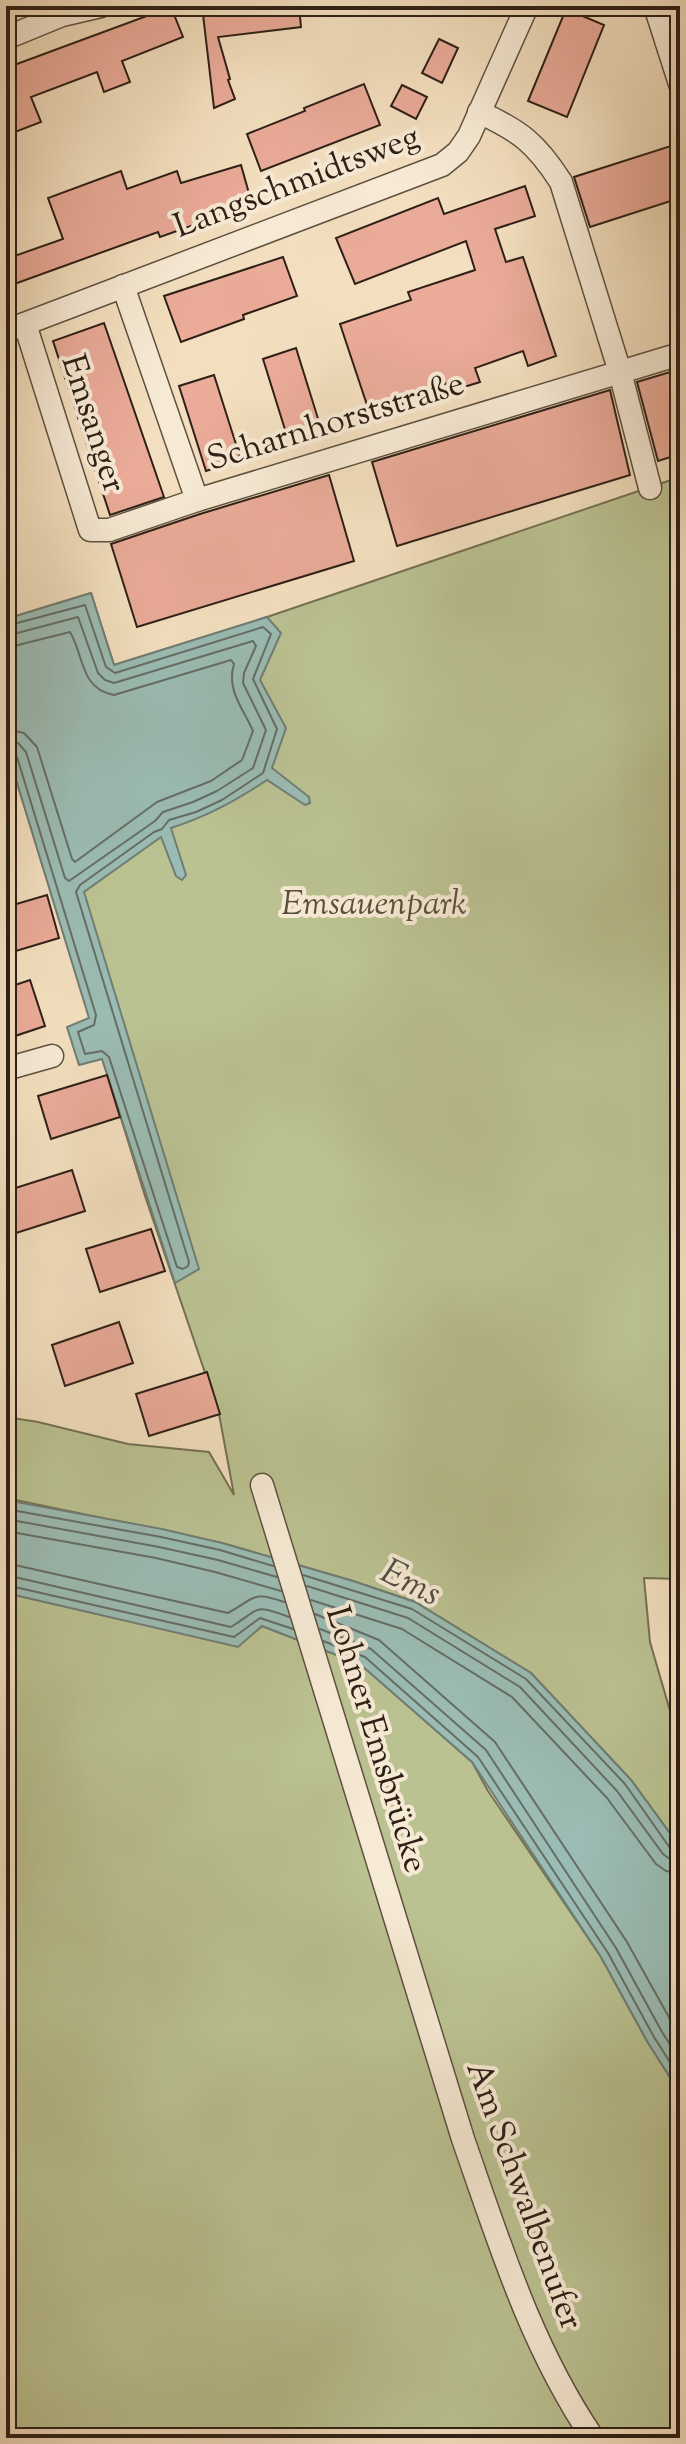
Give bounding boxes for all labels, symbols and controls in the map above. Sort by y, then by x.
street label: Langschmidtsweg [167,114,427,252]
street label: Emsanger [47,349,137,500]
street label: Scharnhorststraße [201,361,471,485]
park label: Emsauenpark [281,881,467,930]
water label: Ems [371,1547,449,1621]
street label: Lohner Emsbrücke [311,1601,439,1879]
street label: Am Schwalbenufer [452,2055,594,2337]

